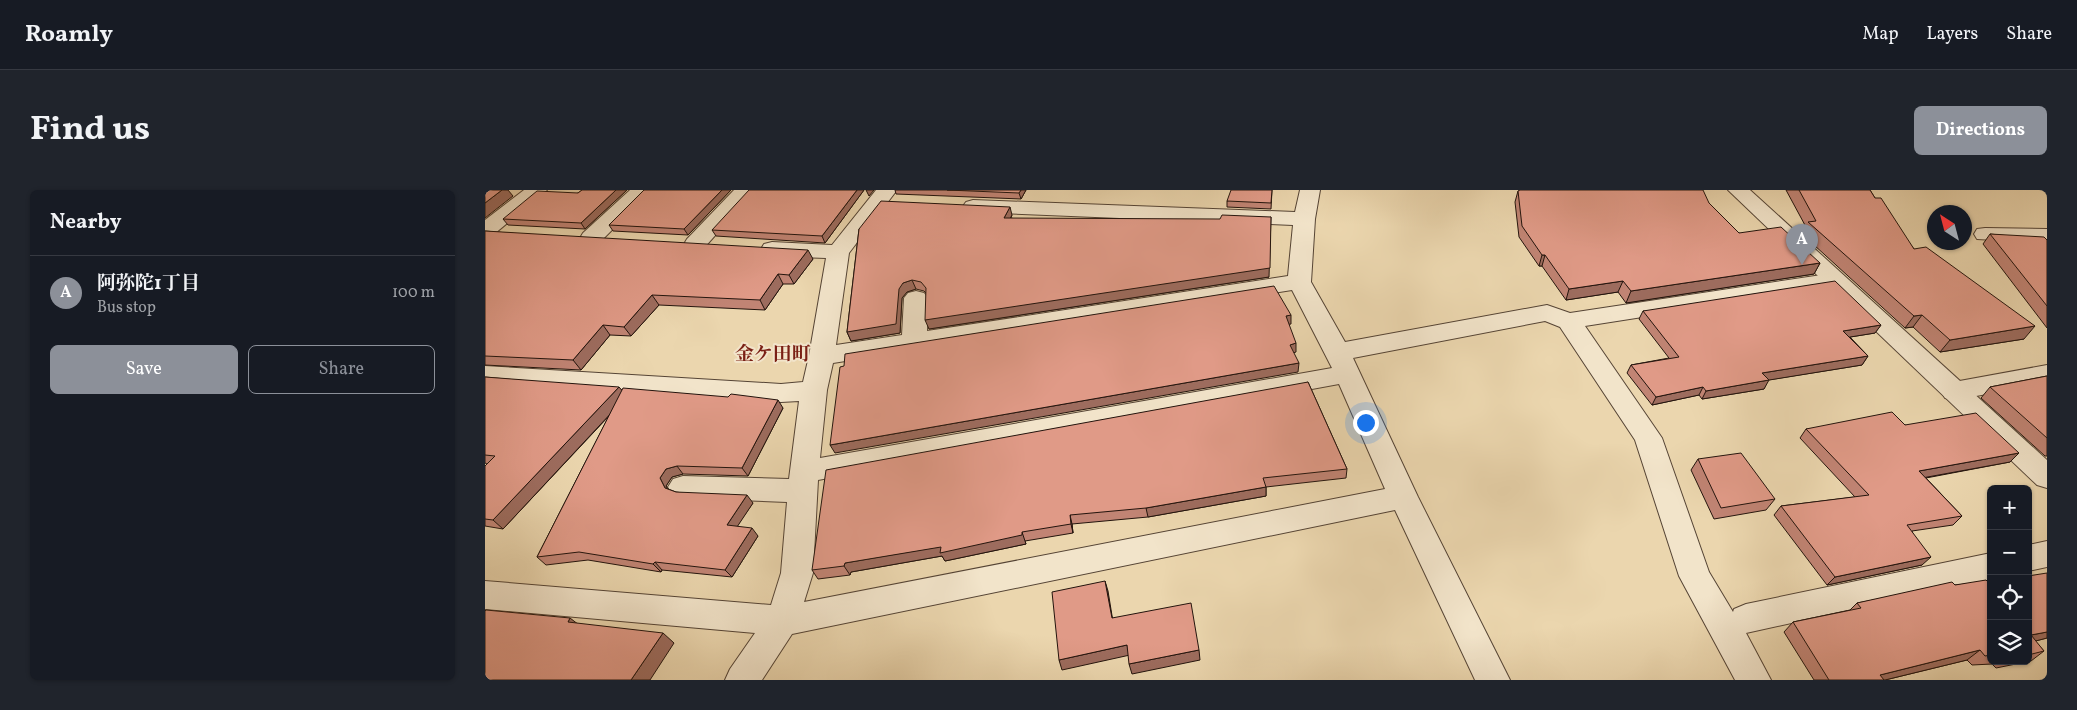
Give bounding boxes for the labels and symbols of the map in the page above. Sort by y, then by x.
north arrow [1927,205,1972,250]
pin: A [1786,224,1818,265]
district label: 金ケ田町 [735,342,811,368]
your location [1353,410,1379,436]

